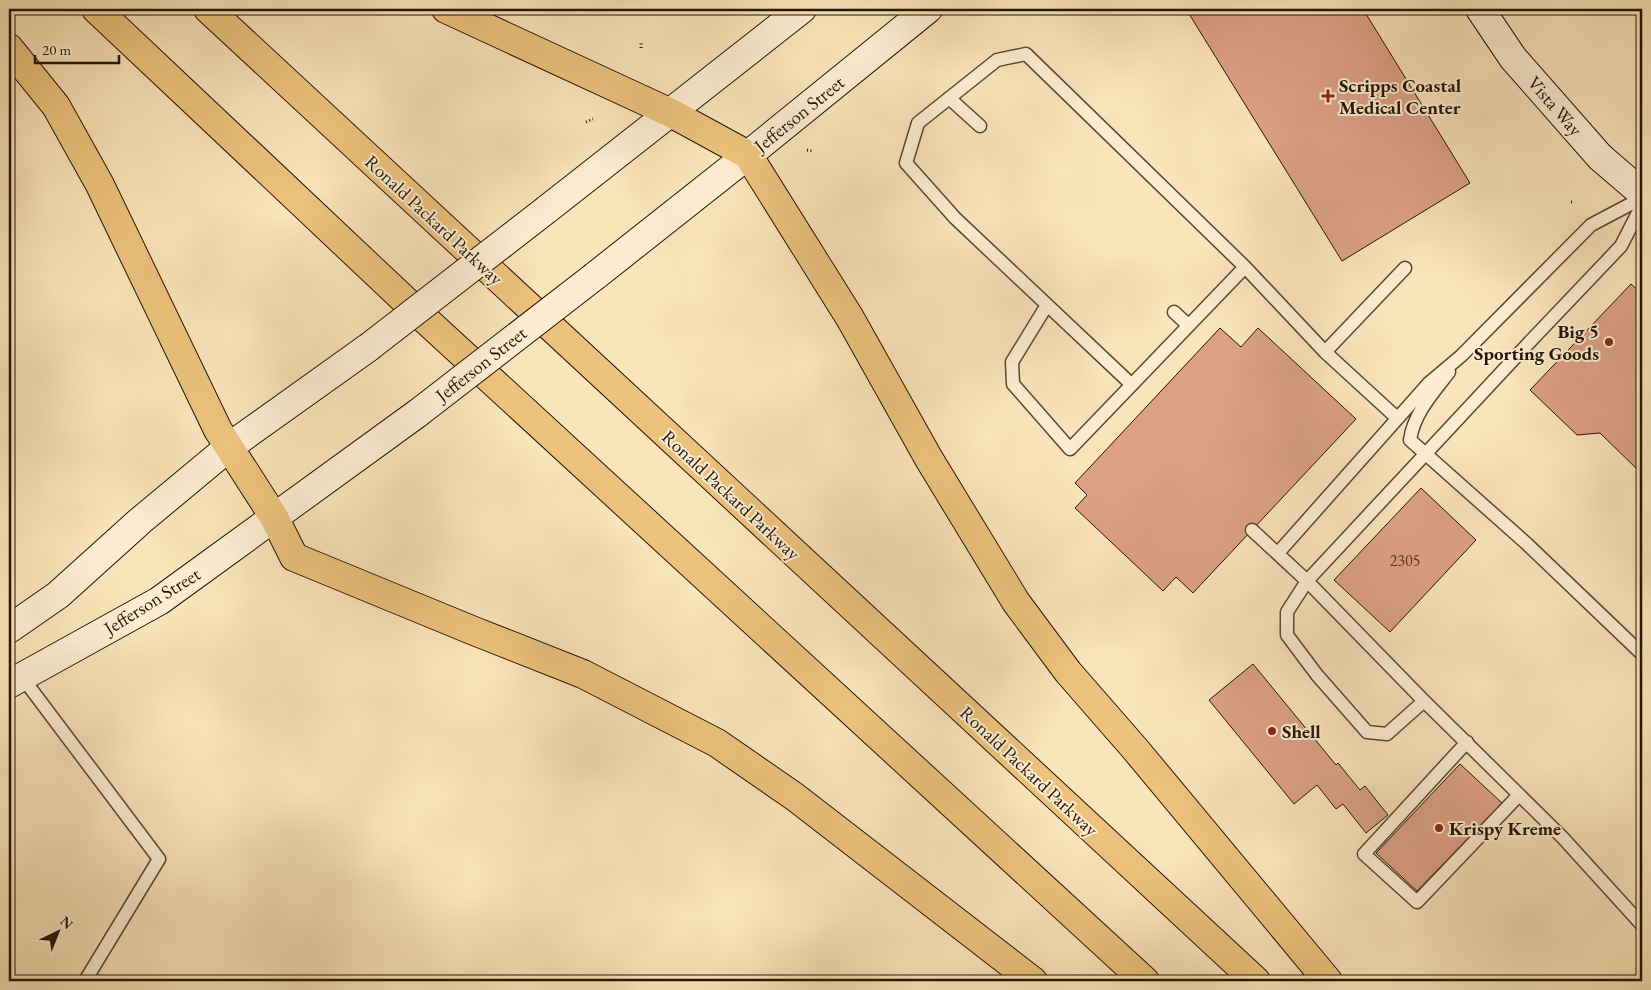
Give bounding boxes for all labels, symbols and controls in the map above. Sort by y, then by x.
scale bar [35,32,119,64]
text: 20 m [42,40,71,59]
street label: Jefferson Street [747,70,849,159]
street label: Vista Way [1522,71,1588,142]
place label: Scripps Coastal Medical Center [1339,73,1462,120]
marker: Scripps Coastal Medical Center [1321,89,1335,103]
street label: Ronald Packard Parkway [359,149,509,291]
place label: Big 5 Sporting Goods [1474,319,1599,366]
street label: Jefferson Street [429,321,532,409]
marker: Big 5 Sporting Goods [1603,336,1615,348]
street label: Ronald Packard Parkway [656,424,806,566]
house number: 2305 [1390,550,1420,571]
street label: Jefferson Street [97,561,205,642]
street label: Ronald Packard Parkway [954,700,1104,842]
place label: Shell [1282,719,1321,744]
marker: Shell [1266,725,1278,737]
place label: Krispy Kreme [1449,816,1561,841]
marker: Krispy Kreme [1433,822,1445,834]
north arrow [32,908,82,958]
text: N [57,912,78,933]

